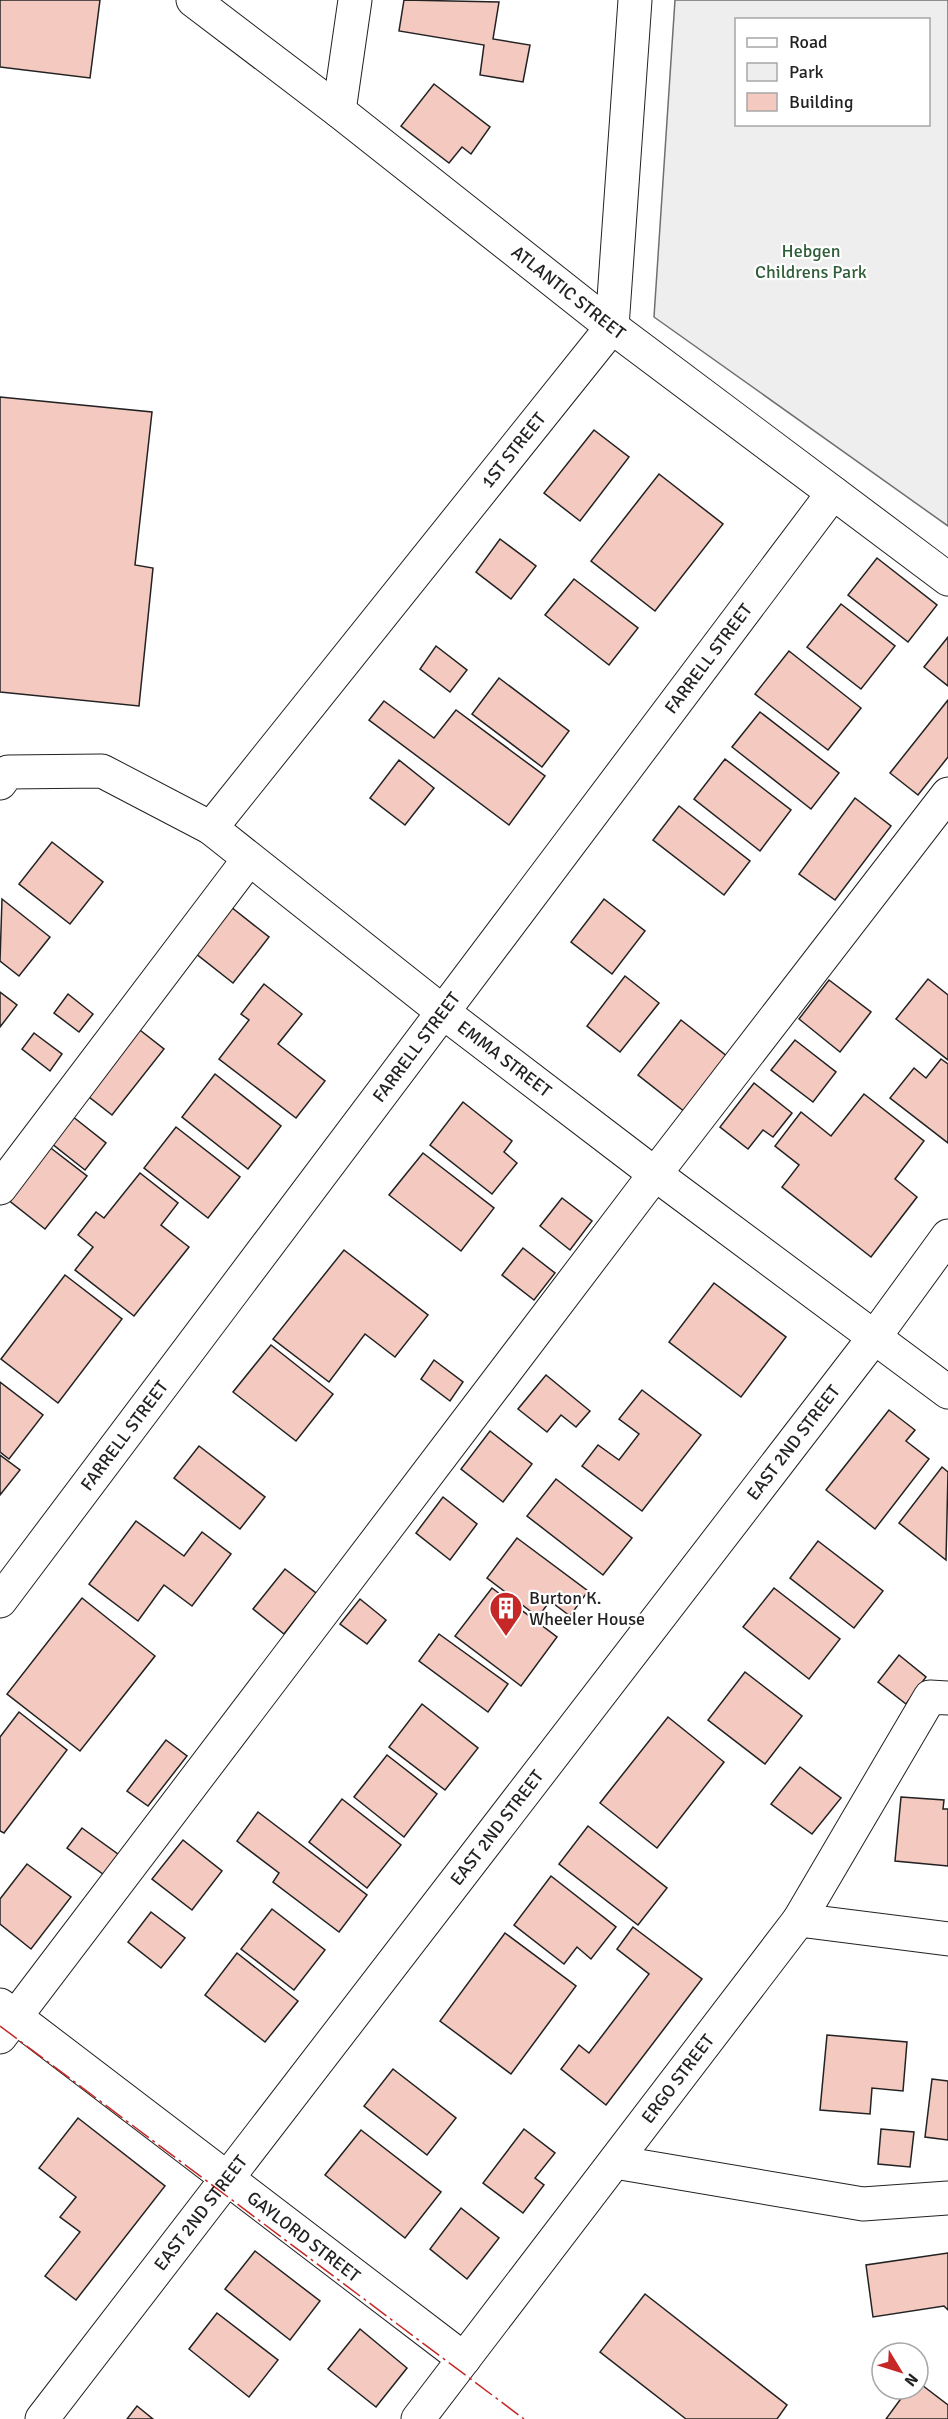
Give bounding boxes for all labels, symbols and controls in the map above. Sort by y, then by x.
legend [735,18,930,126]
text: Road [789,31,828,53]
text: Park [789,61,824,83]
text: Building [789,91,853,113]
park label: Hebgen Childrens Park [755,240,867,283]
street label: ATLANTIC STREET [507,241,630,344]
street label: 1ST STREET [477,408,550,492]
street label: FARRELL STREET [660,599,757,718]
street label: FARRELL STREET [368,988,465,1106]
street label: EMMA STREET [453,1016,556,1102]
street label: FARRELL STREET [76,1376,173,1495]
street label: EAST 2ND STREET [742,1380,845,1505]
place label: Burton K. Wheeler House [529,1587,645,1630]
building icon: Burton K. Wheeler House [488,1590,524,1637]
street label: EAST 2ND STREET [446,1766,548,1890]
street label: ERGO STREET [637,2030,719,2128]
street label: EAST 2ND STREET [149,2151,252,2275]
street label: GAYLORD STREET [243,2187,365,2287]
north arrow [870,2341,930,2401]
text: N [900,2369,922,2390]

